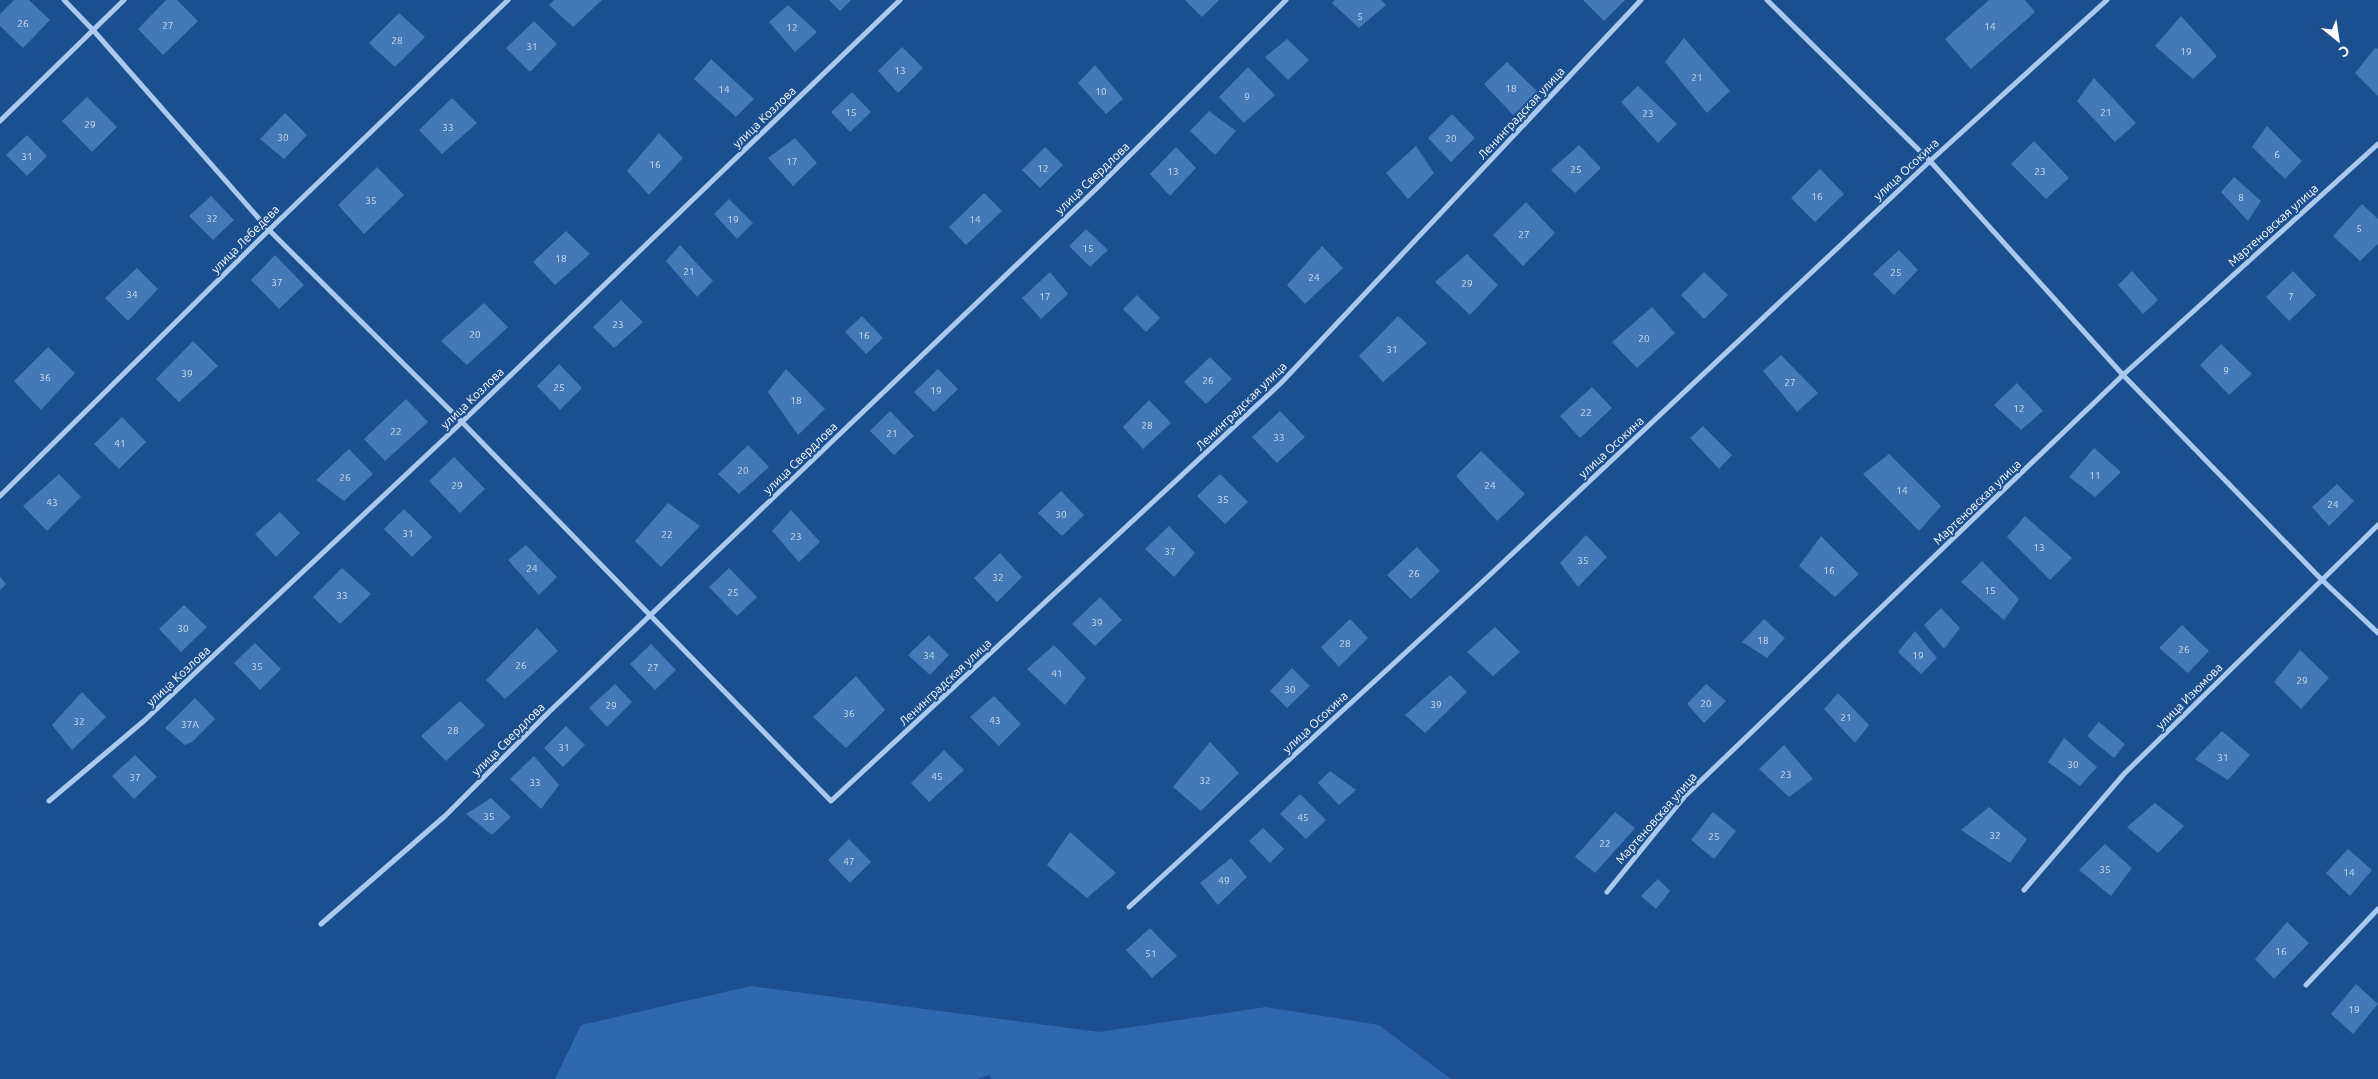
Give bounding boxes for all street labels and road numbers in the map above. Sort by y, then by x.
street label: Ленинградская улица [1475,64,1567,162]
street label: улица Козлова [730,84,798,150]
street label: улица Осокина [1871,136,1941,202]
street label: улица Свердлова [1052,140,1132,216]
street label: Мартеновская улица [2225,181,2321,269]
street label: улица Лебедева [208,202,282,276]
street label: Ленинградская улица [1193,359,1289,453]
street label: улица Козлова [438,365,506,431]
street label: улица Осокина [1576,414,1646,480]
street label: улица Свердлова [760,420,840,496]
street label: Мартеновская улица [1931,457,2023,547]
street label: Ленинградская улица [896,636,994,728]
street label: улица Козлова [143,643,213,709]
street label: улица Изюмова [2153,660,2225,732]
street label: улица Осокина [1280,689,1350,755]
street label: улица Свердлова [469,700,547,778]
street label: Мартеновская улица [1613,770,1699,866]

